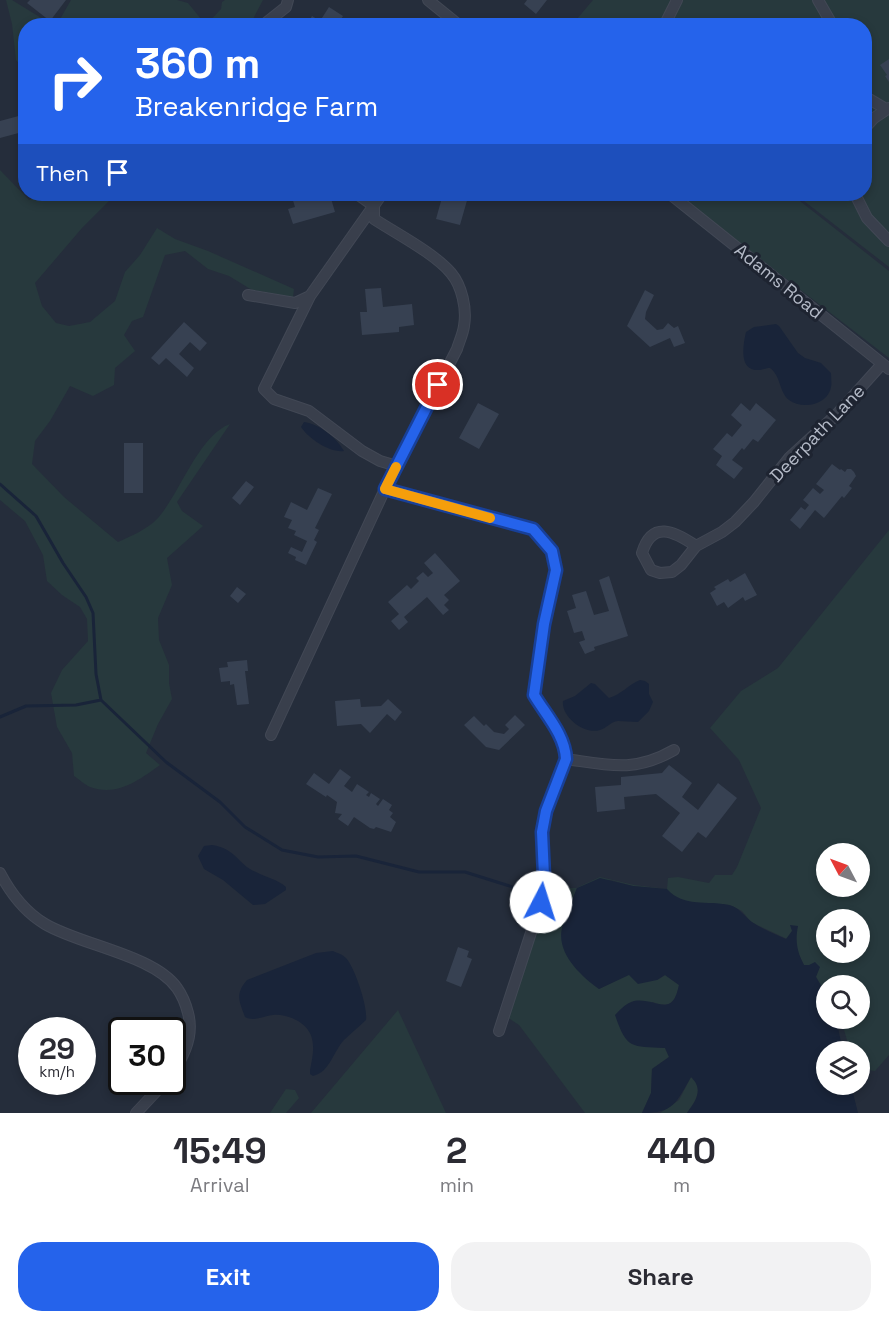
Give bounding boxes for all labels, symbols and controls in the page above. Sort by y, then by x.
text: 360 m [135,37,260,90]
icon: right [36,42,114,120]
text: Breakenridge Farm [135,89,378,124]
icon: arrive [101,156,134,189]
text: Then [36,159,89,187]
street label: Adams Road [730,238,828,324]
pin [412,359,463,410]
icon: arrive [421,368,454,401]
street label: Deerpath Lane [765,379,869,487]
north arrow [816,843,870,897]
map controls [816,843,870,1095]
position arrow [509,870,573,934]
button: sound [816,909,870,963]
button: search [816,975,870,1029]
speed limit sign: 30 [108,1017,186,1095]
text: 29 [39,1029,75,1068]
button: layers [816,1041,870,1095]
text: km/h [39,1062,75,1081]
text: 15:49 [173,1128,267,1174]
text: 2 [446,1128,468,1174]
text: 440 [647,1128,716,1174]
text: Arrival [190,1172,250,1198]
text: min [440,1172,474,1198]
text: m [673,1172,690,1198]
button: Exit [18,1242,439,1311]
button: Share [451,1242,871,1311]

